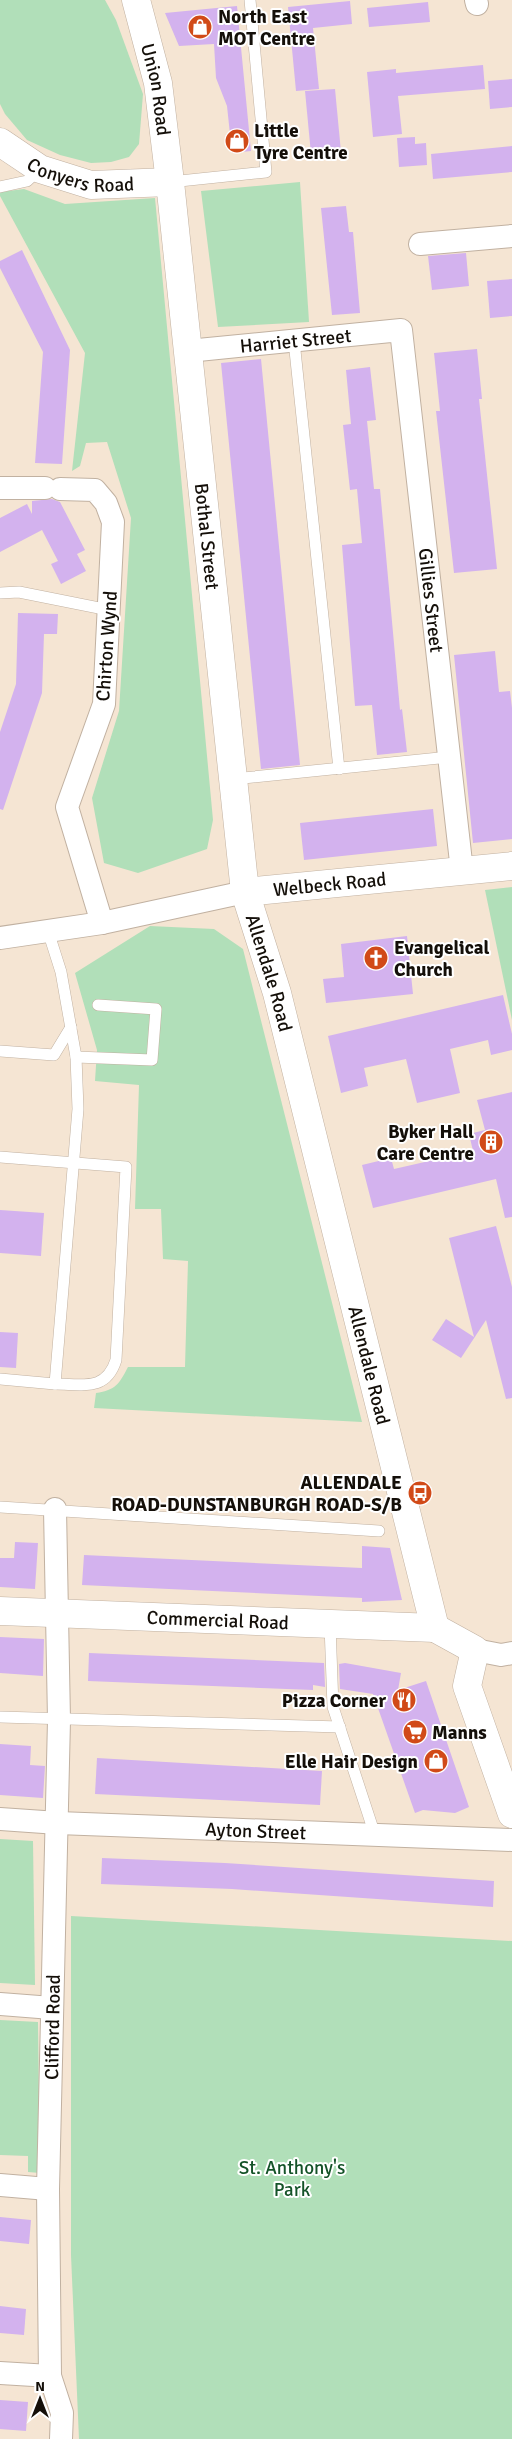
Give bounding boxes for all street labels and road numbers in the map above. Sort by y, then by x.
street label: Union Road [135,41,175,137]
street label: Conyers Road [22,153,135,198]
street label: Harriet Street [239,324,353,359]
street label: Bothal Street [189,482,224,591]
street label: Gillies Street [413,547,448,654]
street label: Chirton Wynd [91,590,123,702]
street label: Welbeck Road [272,867,387,902]
street label: Allendale Road [240,911,297,1034]
street label: Allendale Road [342,1304,395,1427]
street label: Commercial Road [146,1606,289,1635]
street label: Ayton Street [205,1818,307,1845]
street label: Clifford Road [40,1974,66,2080]

